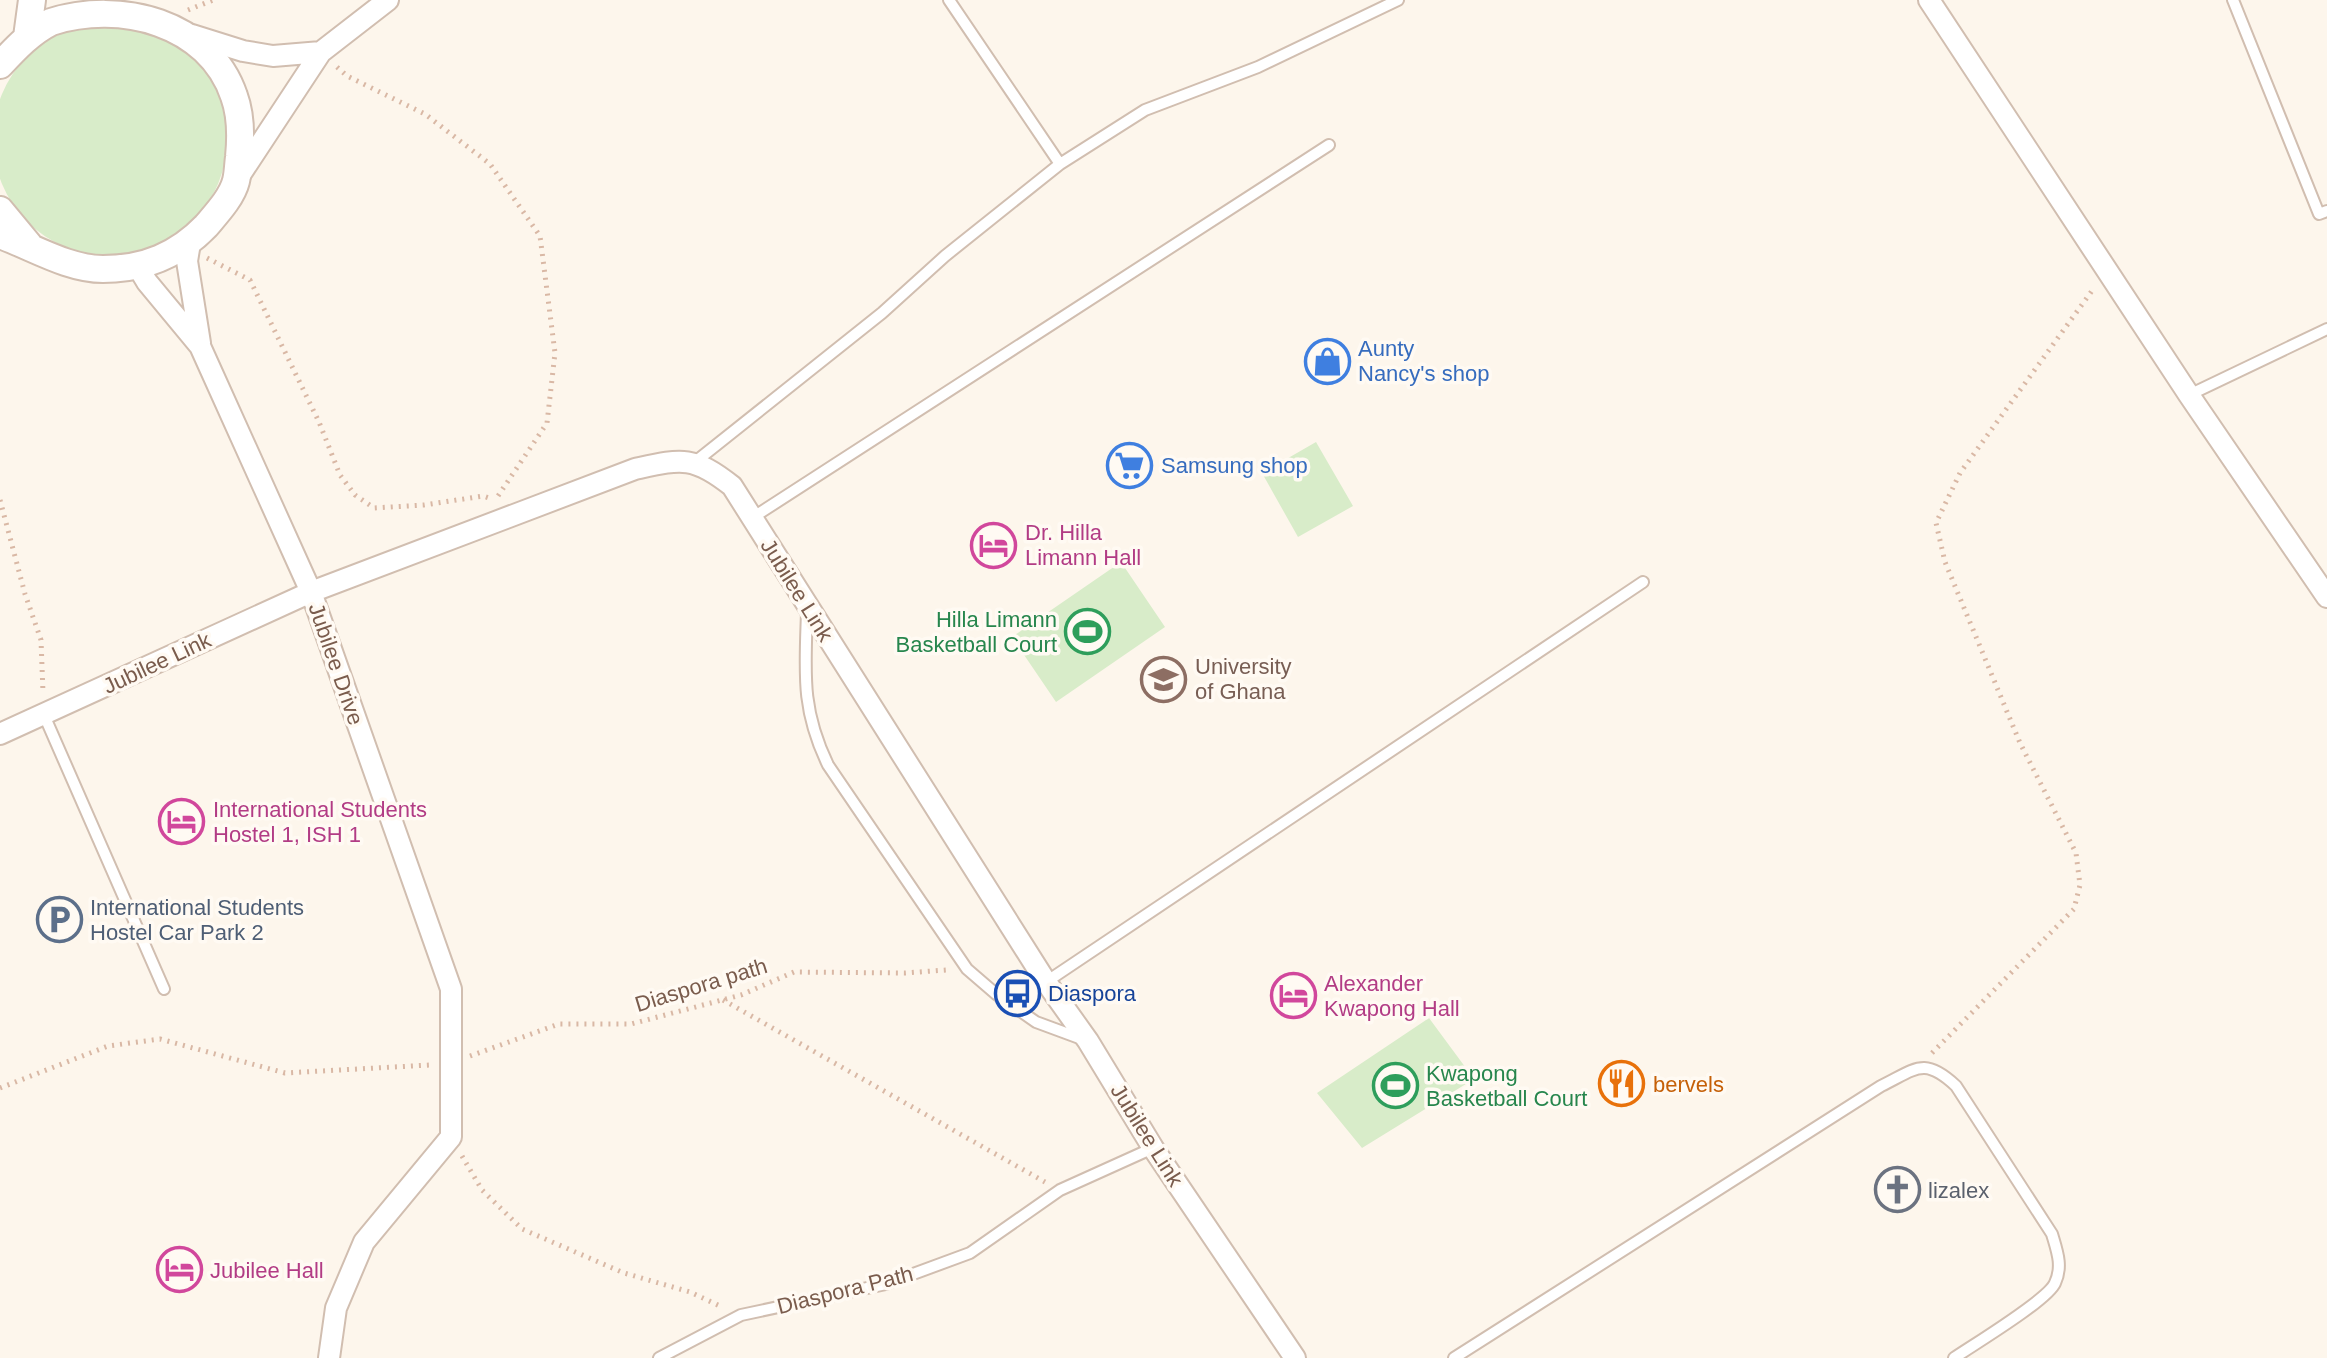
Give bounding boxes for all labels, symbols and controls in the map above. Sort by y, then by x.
place label: Aunty Nancy's shop [1358,336,1489,386]
shop icon: Aunty Nancy's shop [1303,337,1351,385]
supermarket icon: Samsung shop [1106,441,1154,489]
place label: Samsung shop [1161,453,1308,478]
place label: Dr. Hilla Limann Hall [1025,520,1141,570]
hotel icon: Dr. Hilla Limann Hall [970,521,1018,569]
street label: Jubilee Link [756,534,839,647]
street label: Jubilee Drive [303,600,369,728]
place label: Hilla Limann Basketball Court [896,607,1057,657]
sports icon: Hilla Limann Basketball Court [1064,608,1112,656]
street label: Jubilee Link [99,627,216,699]
place label: University of Ghana [1195,654,1292,704]
school or university icon: University of Ghana [1140,655,1188,703]
place label: International Students Hostel 1, ISH 1 [213,797,427,847]
hotel icon: International Students Hostel 1, ISH 1 [158,798,206,846]
place label: International Students Hostel Car Park 2 [90,895,304,945]
parking icon: International Students Hostel Car Park 2 [35,896,83,944]
street label: Diaspora path [632,953,770,1017]
bus stop icon: Diaspora [993,969,1041,1017]
place label: Alexander Kwapong Hall [1324,971,1460,1021]
hotel icon: Alexander Kwapong Hall [1269,972,1317,1020]
place label: Diaspora [1048,981,1137,1006]
restaurant icon: bervels [1598,1060,1646,1108]
place label: Kwapong Basketball Court [1426,1061,1587,1111]
sports icon: Kwapong Basketball Court [1371,1062,1419,1110]
place label: bervels [1653,1072,1724,1097]
street label: Jubilee Link [1106,1079,1189,1192]
church icon: lizalex [1873,1166,1921,1214]
place label: lizalex [1928,1178,1989,1203]
hotel icon: Jubilee Hall [155,1246,203,1294]
place label: Jubilee Hall [210,1258,324,1283]
street label: Diaspora Path [774,1261,916,1319]

